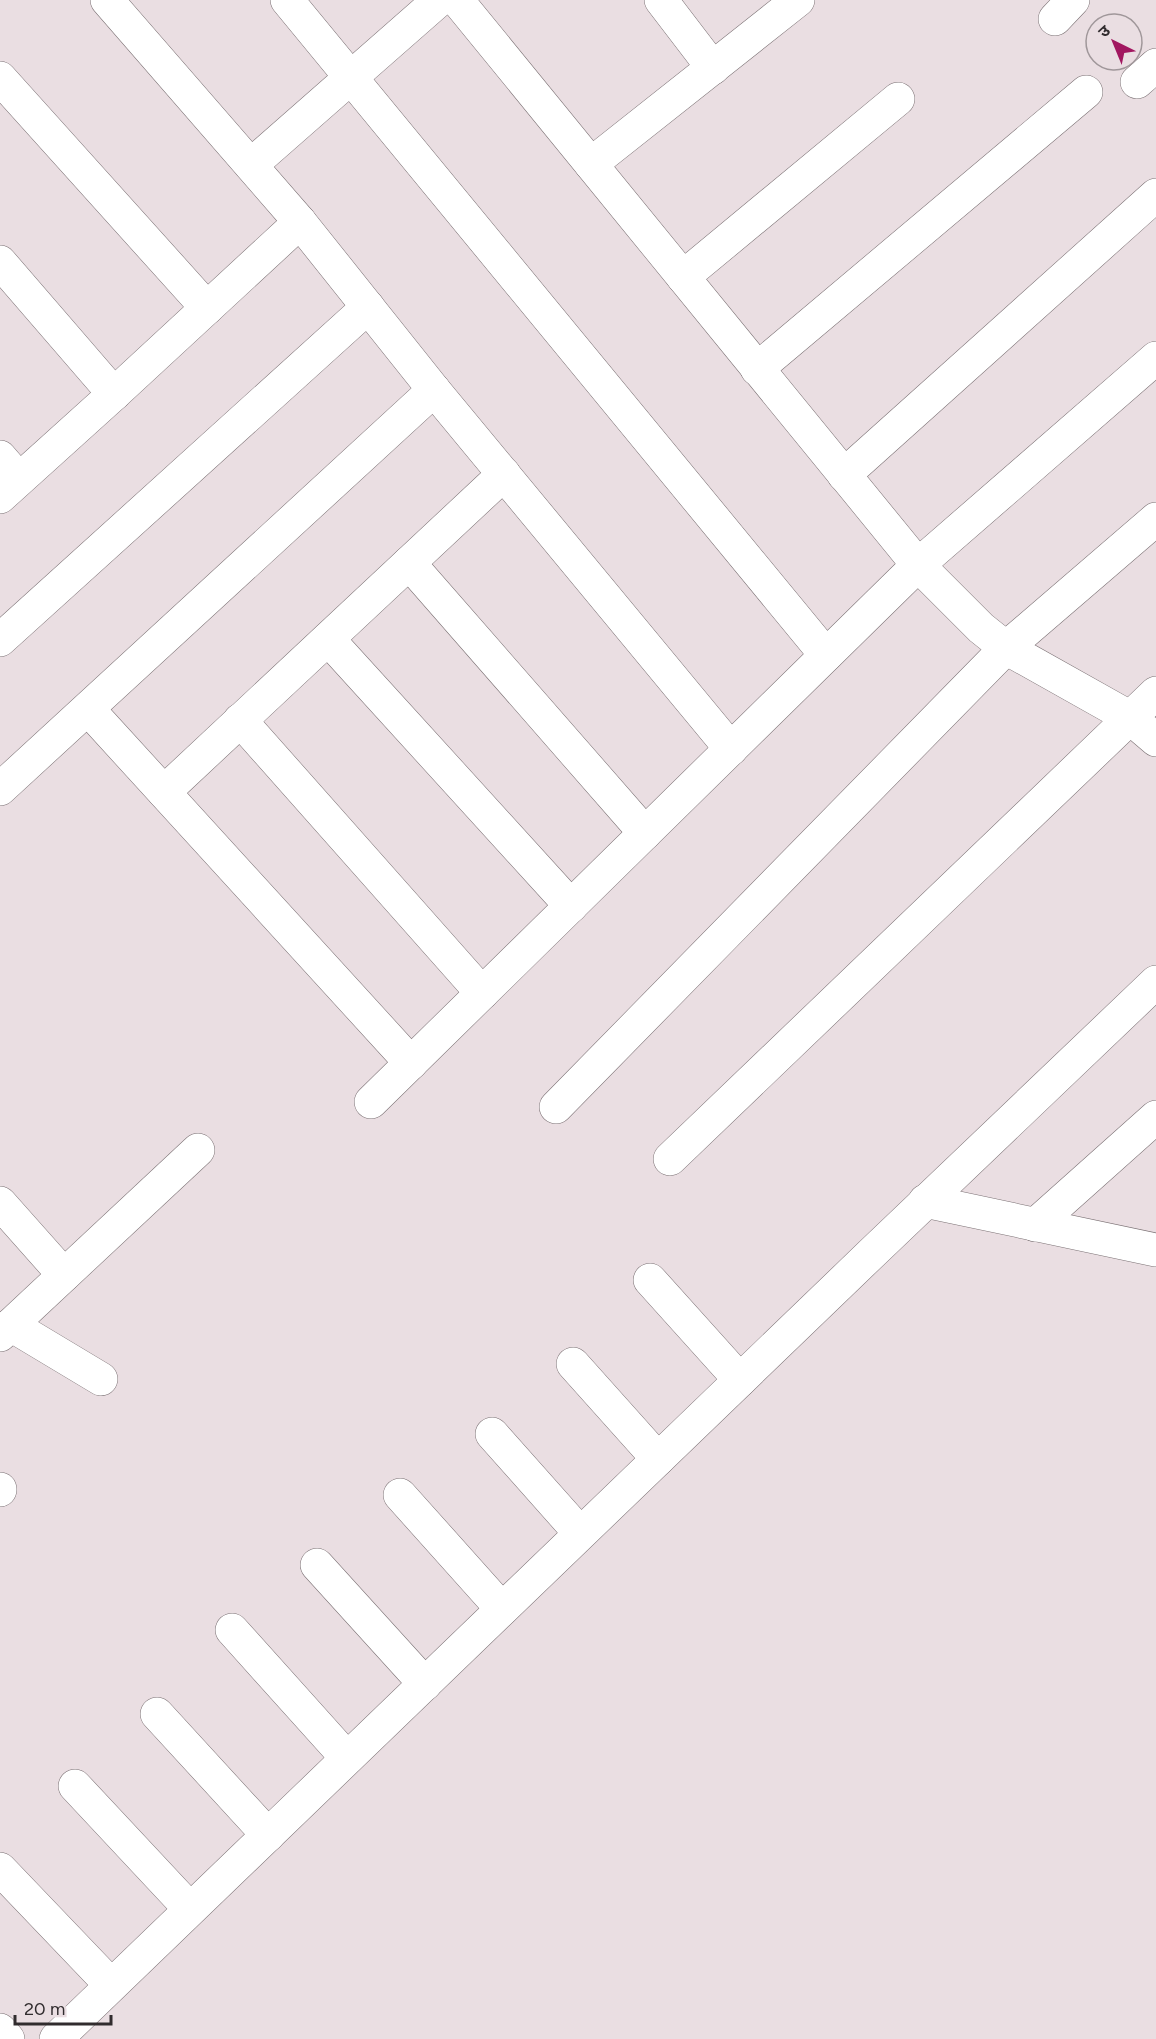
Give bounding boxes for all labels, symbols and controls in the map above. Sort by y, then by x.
north arrow [1084,12,1144,72]
text: उ [1094,21,1114,42]
scale bar [15,1988,111,2026]
text: 20 m [24,1998,65,2020]

